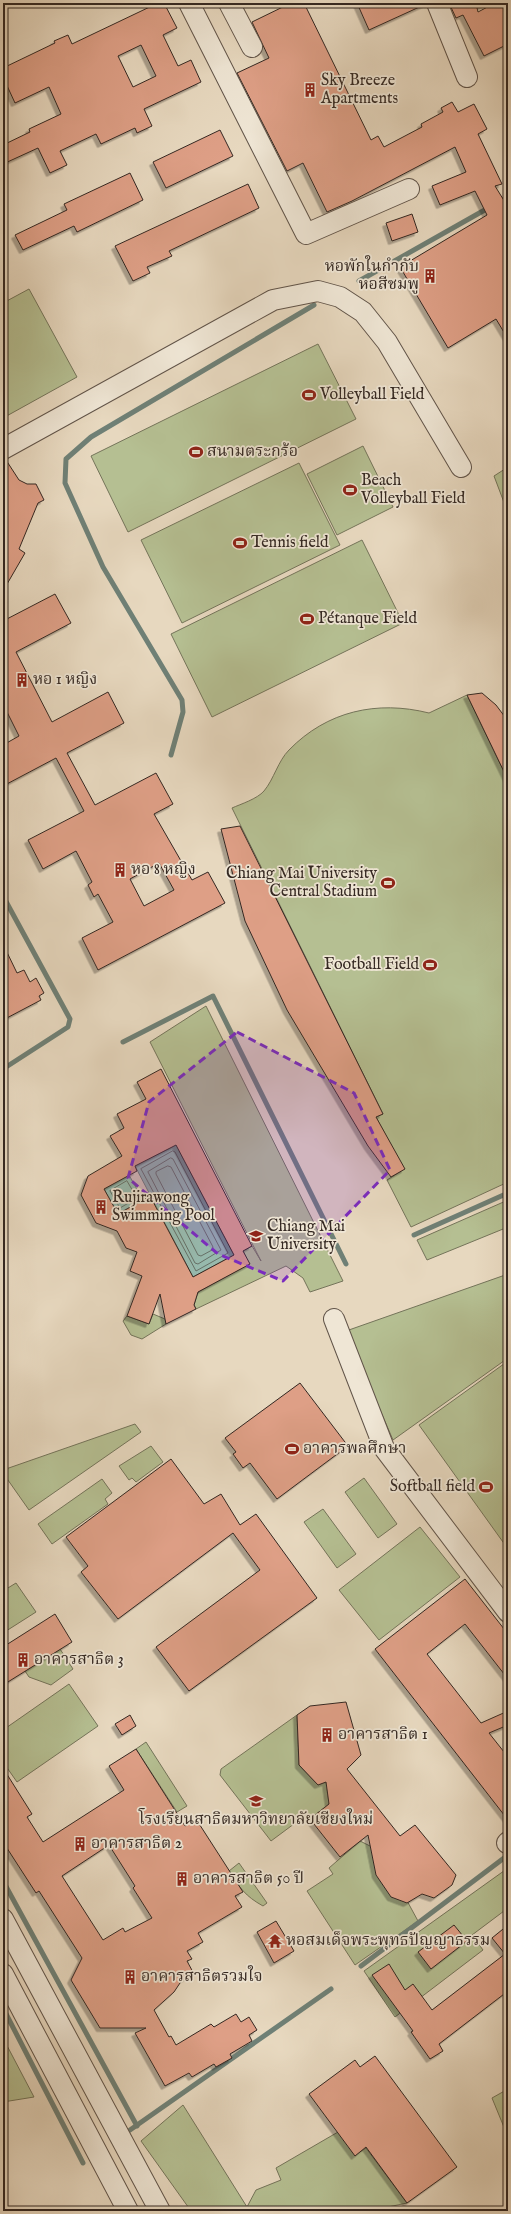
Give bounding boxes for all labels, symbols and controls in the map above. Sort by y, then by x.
place label: Sky Breeze Apartments [320,71,398,109]
building icon: Sky Breeze Apartments [302,82,318,98]
place label: หอพักในกำกับ หอสีชมพู [325,255,419,295]
building icon: หอพักในกำกับ หอสีชมพู [422,268,438,284]
place label: Volleyball Field [319,385,425,405]
sports icon: Volleyball Field [301,387,317,403]
place label: สนามตระกร้อ [207,442,298,462]
sports icon: สนามตระกร้อ [188,444,204,460]
place label: Beach Volleyball Field [360,471,466,509]
sports icon: Beach Volleyball Field [342,482,358,498]
place label: Tennis field [251,533,329,553]
sports icon: Tennis field [232,535,248,551]
place label: Pétanque Field [318,609,417,629]
sports icon: Pétanque Field [299,611,315,627]
place label: หอ 1 หญิง [33,670,97,690]
building icon: หอ 1 หญิง [14,672,30,688]
place label: หอ 8 หญิง [131,860,196,880]
building icon: หอ 8 หญิง [112,862,128,878]
place label: Chiang Mai University Central Stadium [226,864,377,902]
sports icon: Chiang Mai University Central Stadium [380,875,396,891]
place label: Football Field [324,955,419,975]
sports icon: Football Field [422,957,438,973]
place label: Rujirawong Swimming Pool [112,1188,216,1226]
building icon: Rujirawong Swimming Pool [93,1199,109,1215]
place label: Chiang Mai University [267,1217,345,1255]
school or university icon: Chiang Mai University [248,1228,264,1244]
place label: อาคารพลศึกษา [303,1439,406,1459]
sports icon: อาคารพลศึกษา [284,1441,300,1457]
place label: Softball field [390,1477,475,1497]
sports icon: Softball field [478,1479,494,1495]
place label: อาคารสาธิต 3 [34,1650,124,1670]
building icon: อาคารสาธิต 3 [15,1652,31,1668]
place label: อาคารสาธิต 1 [338,1725,428,1745]
building icon: อาคารสาธิต 1 [319,1727,335,1743]
school or university icon: โรงเรียนสาธิตมหาวิทยาลัยเชียงใหม่ [248,1793,264,1809]
place label: โรงเรียนสาธิตมหาวิทยาลัยเชียงใหม่ [138,1808,373,1830]
place label: อาคารสาธิต 2 [91,1834,182,1854]
building icon: อาคารสาธิต 2 [72,1836,88,1852]
place label: อาคารสาธิต 50 ปี [193,1869,304,1889]
building icon: อาคารสาธิต 50 ปี [174,1871,190,1887]
place label: หอสมเด็จพระพุทธปัญญาธรรม [286,1931,490,1951]
temple icon: หอสมเด็จพระพุทธปัญญาธรรม [267,1933,283,1949]
place label: อาคารสาธิตรวมใจ [141,1965,263,1987]
building icon: อาคารสาธิตรวมใจ [122,1969,138,1985]

